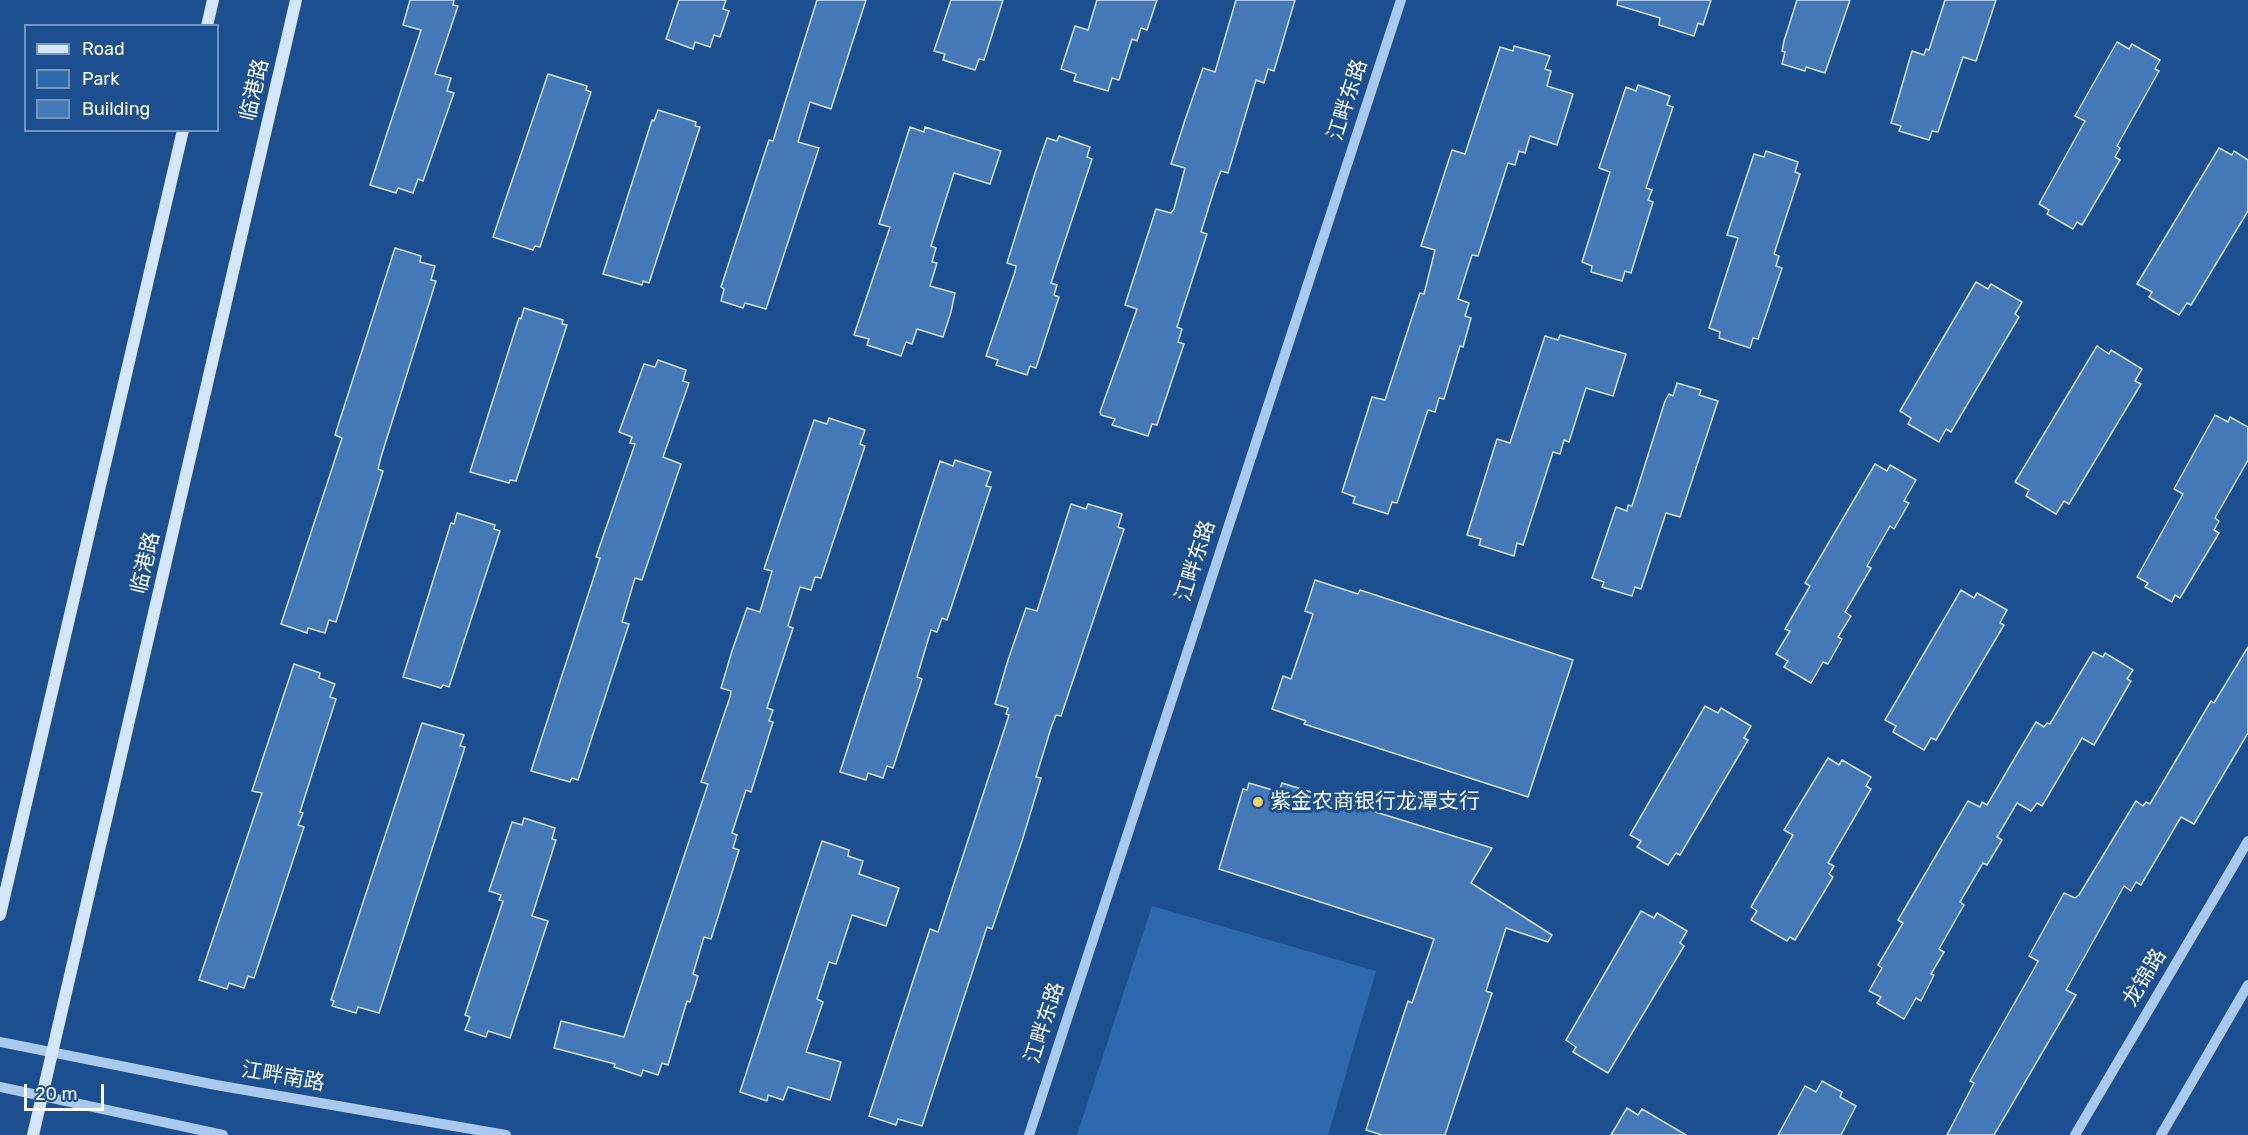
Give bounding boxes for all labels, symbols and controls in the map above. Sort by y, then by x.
legend [24,24,219,132]
text: Road [82,38,125,60]
street label: 临港路 [236,56,274,124]
street label: 江畔东路 [1323,56,1373,144]
text: Park [82,68,119,90]
text: Building [82,98,150,120]
street label: 江畔东路 [1171,517,1221,605]
street label: 临港路 [127,529,165,597]
place label: 紫金农商银行龙潭支行 [1270,789,1480,815]
marker: 紫金农商银行龙潭支行 [1251,795,1265,809]
street label: 龙锦路 [2118,945,2172,1011]
street label: 江畔东路 [1020,979,1070,1067]
street label: 江畔南路 [239,1057,327,1097]
scale bar [27,1072,106,1110]
text: 20 m [35,1083,77,1105]

